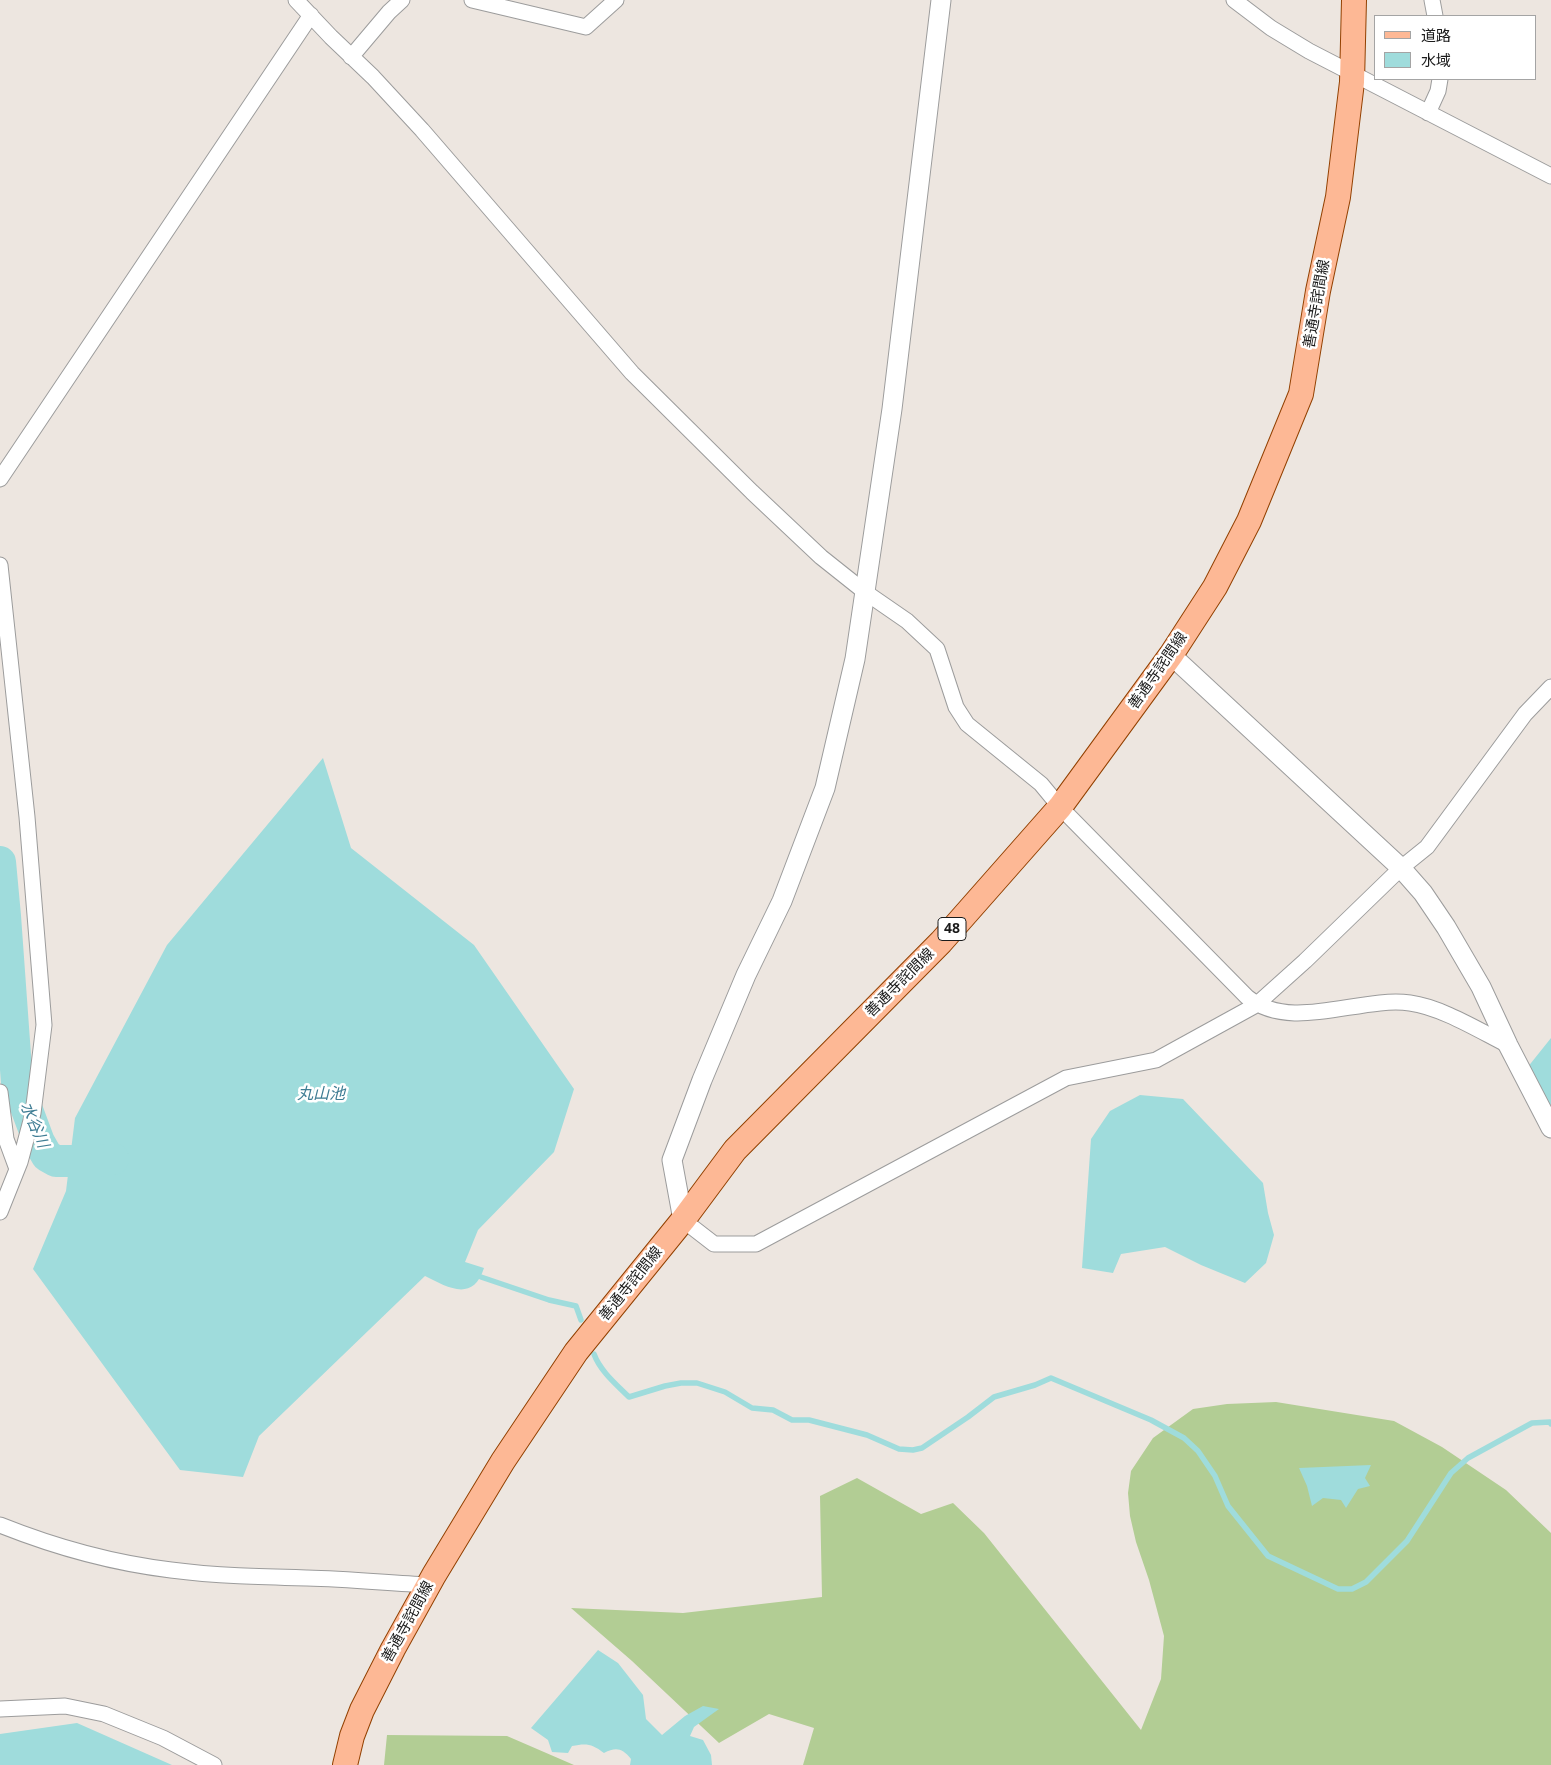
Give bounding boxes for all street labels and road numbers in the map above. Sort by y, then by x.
street label: 善通寺詫間線 [1300,258,1334,350]
street label: 善通寺詫間線 [1125,629,1191,713]
road number: 48 [938,918,966,941]
street label: 善通寺詫間線 [862,945,938,1021]
street label: 善通寺詫間線 [596,1243,666,1325]
street label: 善通寺詫間線 [378,1578,438,1666]

